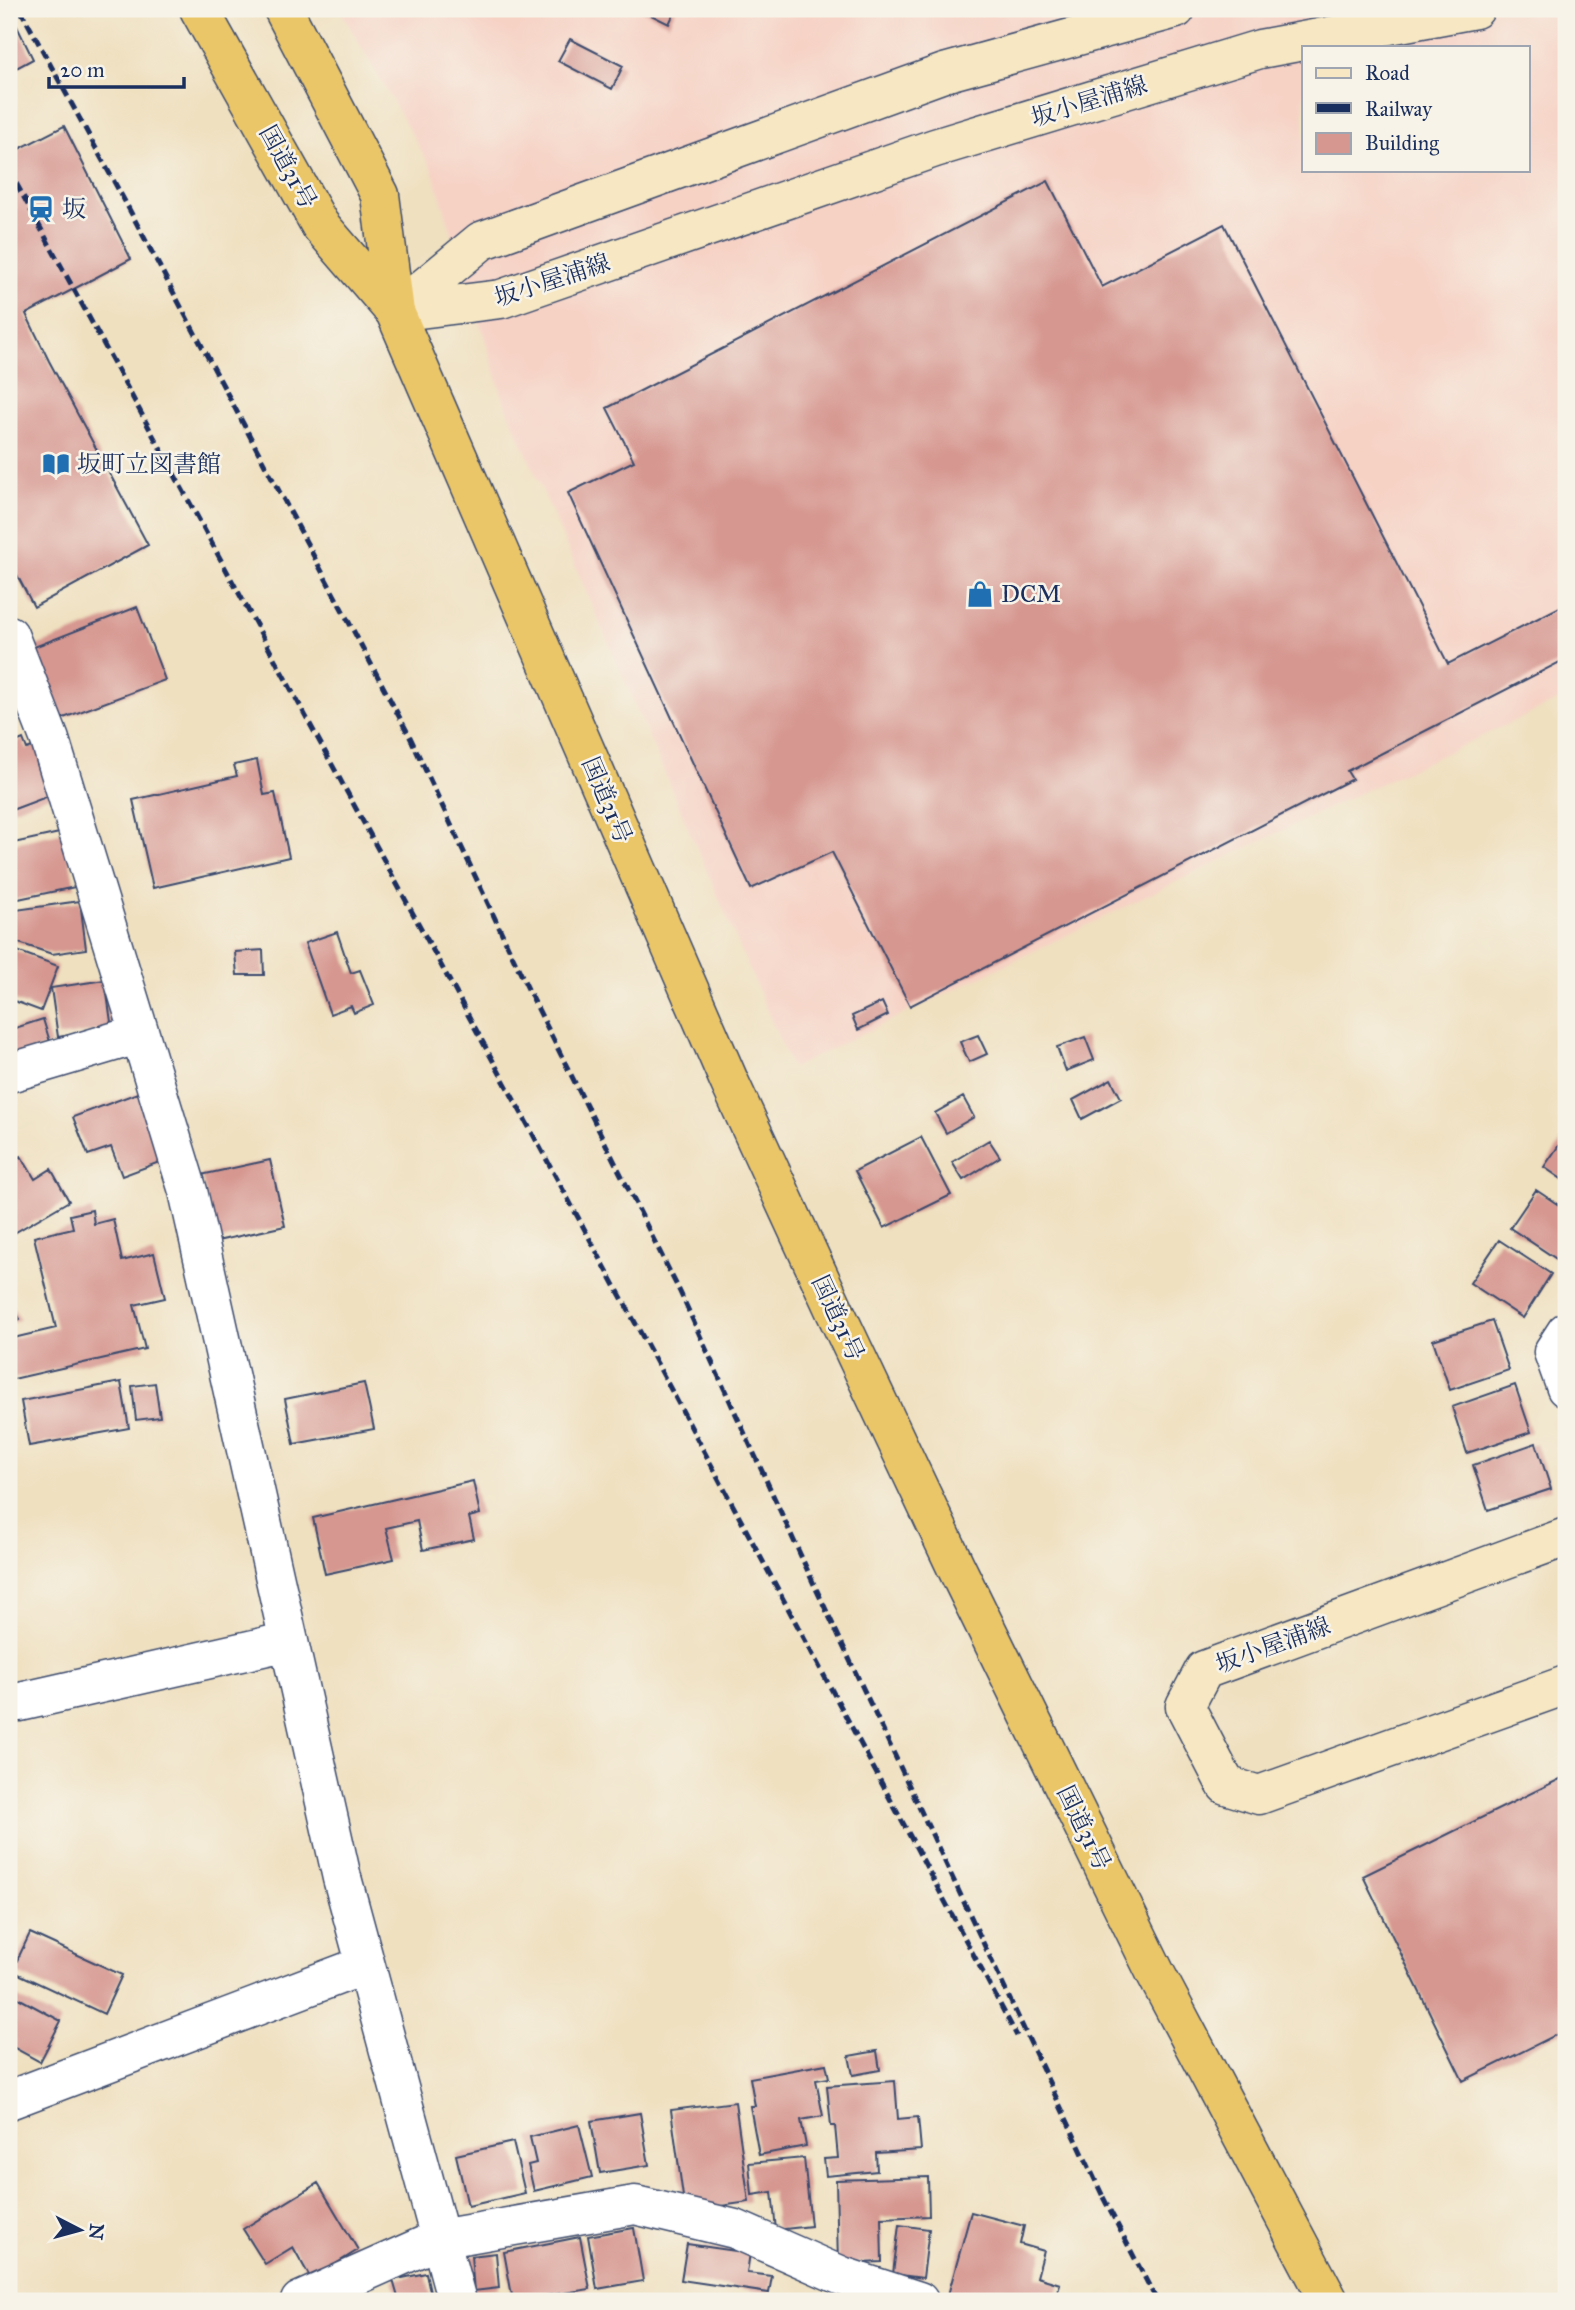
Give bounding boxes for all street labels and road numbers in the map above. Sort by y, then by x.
street label: 坂小屋浦線 [1027,69,1151,133]
street label: 国道31号 [253,120,323,214]
street label: 坂小屋浦線 [490,247,614,313]
street label: 国道31号 [575,752,639,848]
street label: 国道31号 [805,1270,871,1366]
street label: 坂小屋浦線 [1211,1610,1335,1680]
street label: 国道31号 [1051,1780,1117,1876]

